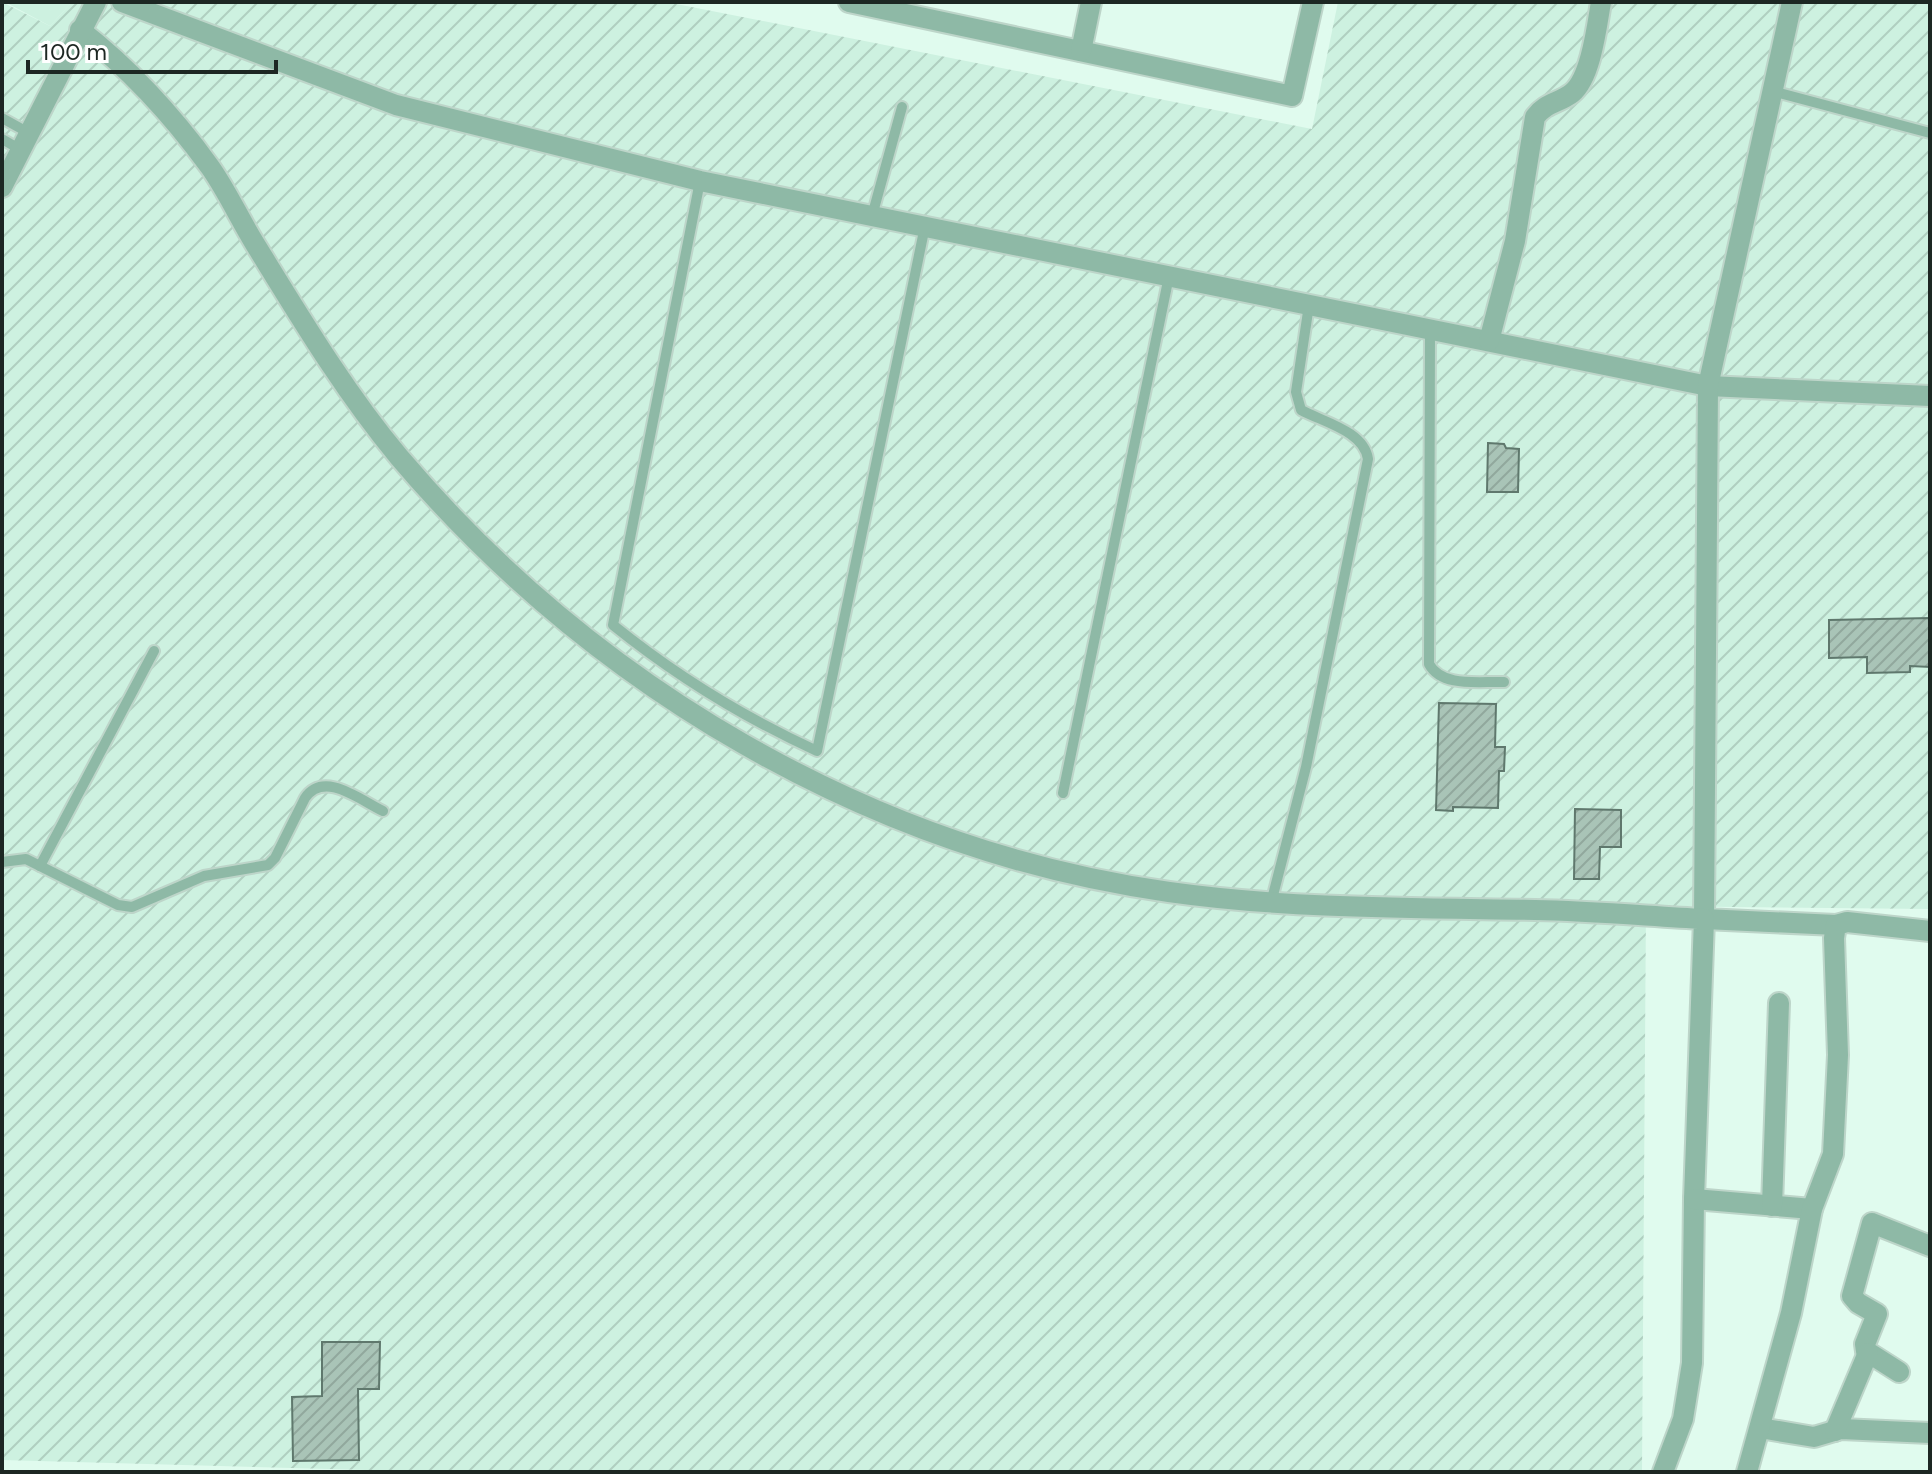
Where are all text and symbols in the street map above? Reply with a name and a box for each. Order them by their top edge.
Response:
scale bar [28,24,276,74]
text: 100 m [40,37,107,66]

